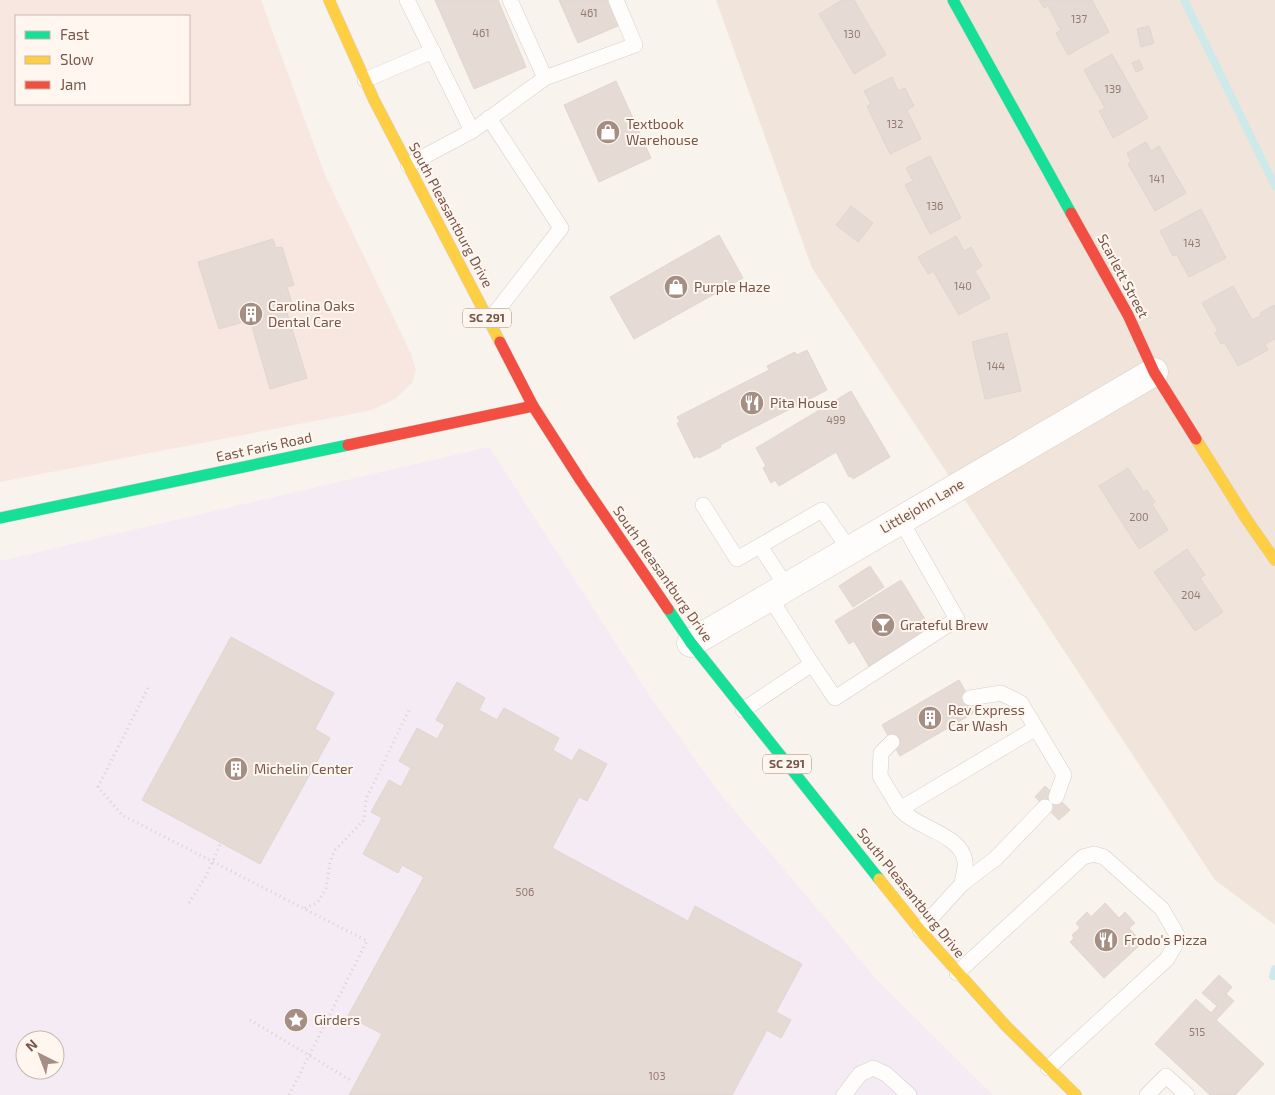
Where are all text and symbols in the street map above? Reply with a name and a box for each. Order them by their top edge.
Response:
house number: 461 [580,6,598,19]
house number: 137 [1071,12,1087,25]
legend [15,15,190,105]
text: Fast [60,25,90,43]
house number: 461 [472,26,490,39]
house number: 130 [843,27,861,40]
text: Slow [60,50,94,68]
text: Jam [60,75,86,93]
house number: 139 [1105,82,1121,95]
place label: Textbook Warehouse [626,115,698,148]
house number: 132 [887,117,903,130]
shop icon: Textbook Warehouse [595,119,621,145]
street label: South Pleasantburg Drive [406,139,497,290]
house number: 141 [1149,172,1165,185]
house number: 136 [927,199,943,212]
street label: Scarlett Street [1094,231,1153,321]
house number: 143 [1183,236,1201,249]
shop icon: Purple Haze [663,274,689,300]
place label: Purple Haze [694,278,770,295]
house number: 140 [954,279,972,292]
place label: Carolina Oaks Dental Care [268,297,355,330]
building icon: Carolina Oaks Dental Care [238,301,264,327]
road number: SC 291 [463,308,511,328]
house number: 144 [987,359,1005,372]
restaurant icon: Pita House [739,390,765,416]
place label: Pita House [770,394,838,411]
house number: 499 [826,413,846,426]
street label: East Faris Road [214,428,313,465]
street label: Littlejohn Lane [877,475,967,537]
street label: South Pleasantburg Drive [610,503,717,645]
house number: 200 [1129,510,1149,523]
house number: 204 [1181,588,1201,601]
bar icon: Grateful Brew [870,612,896,638]
place label: Grateful Brew [900,616,989,633]
place label: Rev Express Car Wash [948,701,1025,734]
building icon: Rev Express Car Wash [917,705,943,731]
road number: SC 291 [763,754,811,774]
building icon: Michelin Center [223,756,249,782]
place label: Michelin Center [254,760,354,777]
street label: South Pleasantburg Drive [854,824,969,961]
house number: 506 [516,885,534,898]
restaurant icon: Frodo's Pizza [1093,927,1119,953]
place label: Frodo's Pizza [1124,931,1207,948]
place icon: Girders [283,1007,309,1033]
place label: Girders [314,1011,360,1028]
house number: 515 [1189,1025,1205,1038]
north arrow [15,1030,65,1080]
text: N [22,1035,40,1055]
house number: 103 [648,1069,666,1082]

